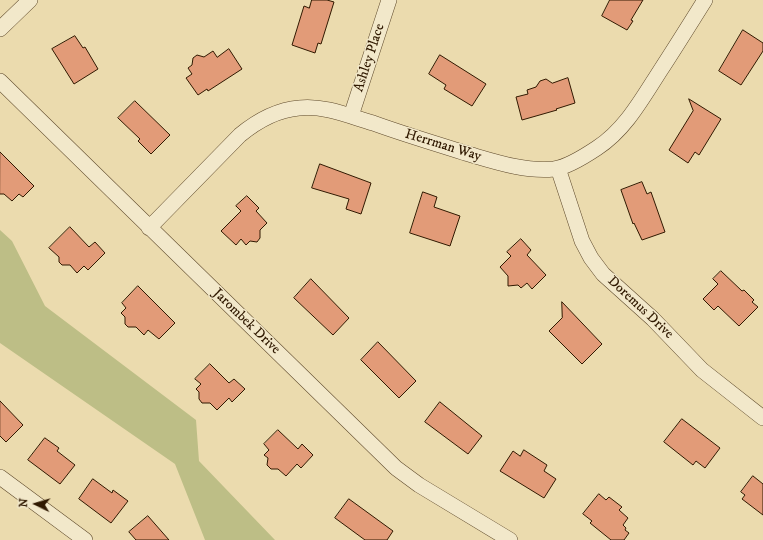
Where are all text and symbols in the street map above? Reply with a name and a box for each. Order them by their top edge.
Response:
street label: Ashley Place [351,22,389,94]
street label: Herrman Way [403,126,483,166]
street label: Doremus Drive [603,273,677,343]
street label: Jarombek Drive [209,286,283,358]
north arrow [16,484,56,524]
text: N [17,498,31,508]

